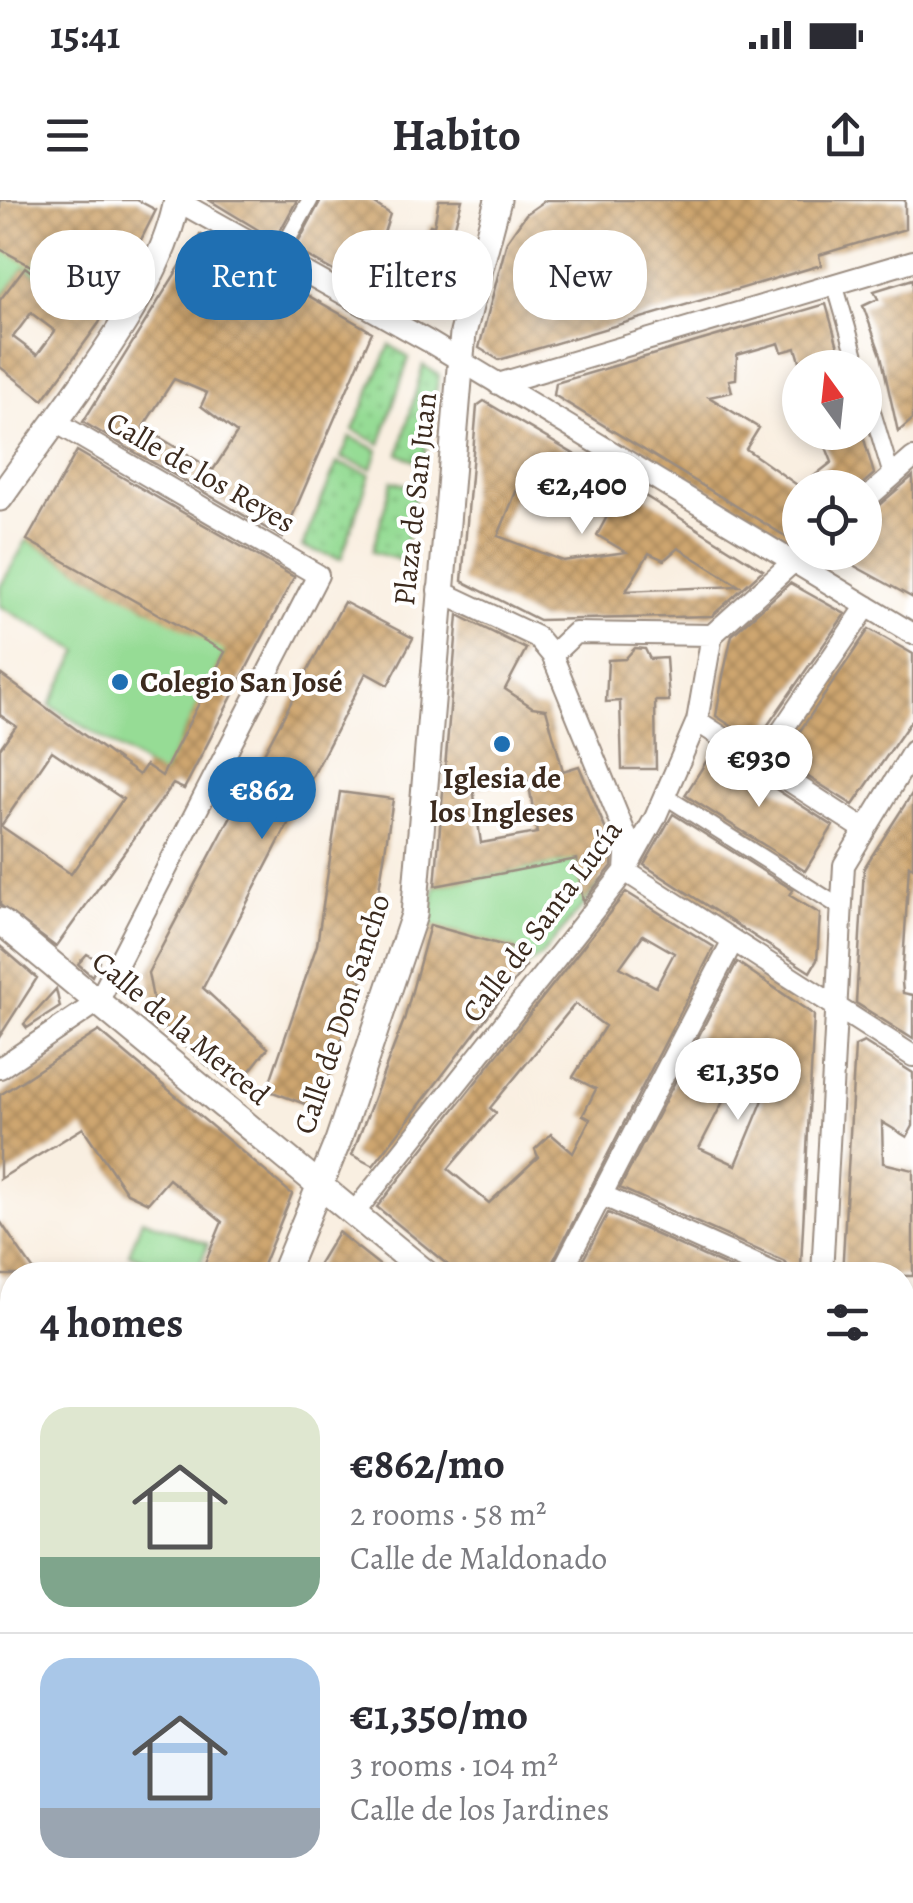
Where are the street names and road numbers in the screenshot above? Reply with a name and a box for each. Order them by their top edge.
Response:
street label: Plaza de San Juan [384,390,446,608]
street label: Calle de los Reyes [99,402,303,542]
street label: Calle de Santa Lucía [452,811,632,1031]
street label: Calle de Don Sancho [284,889,400,1139]
street label: Calle de la Merced [84,942,279,1115]

